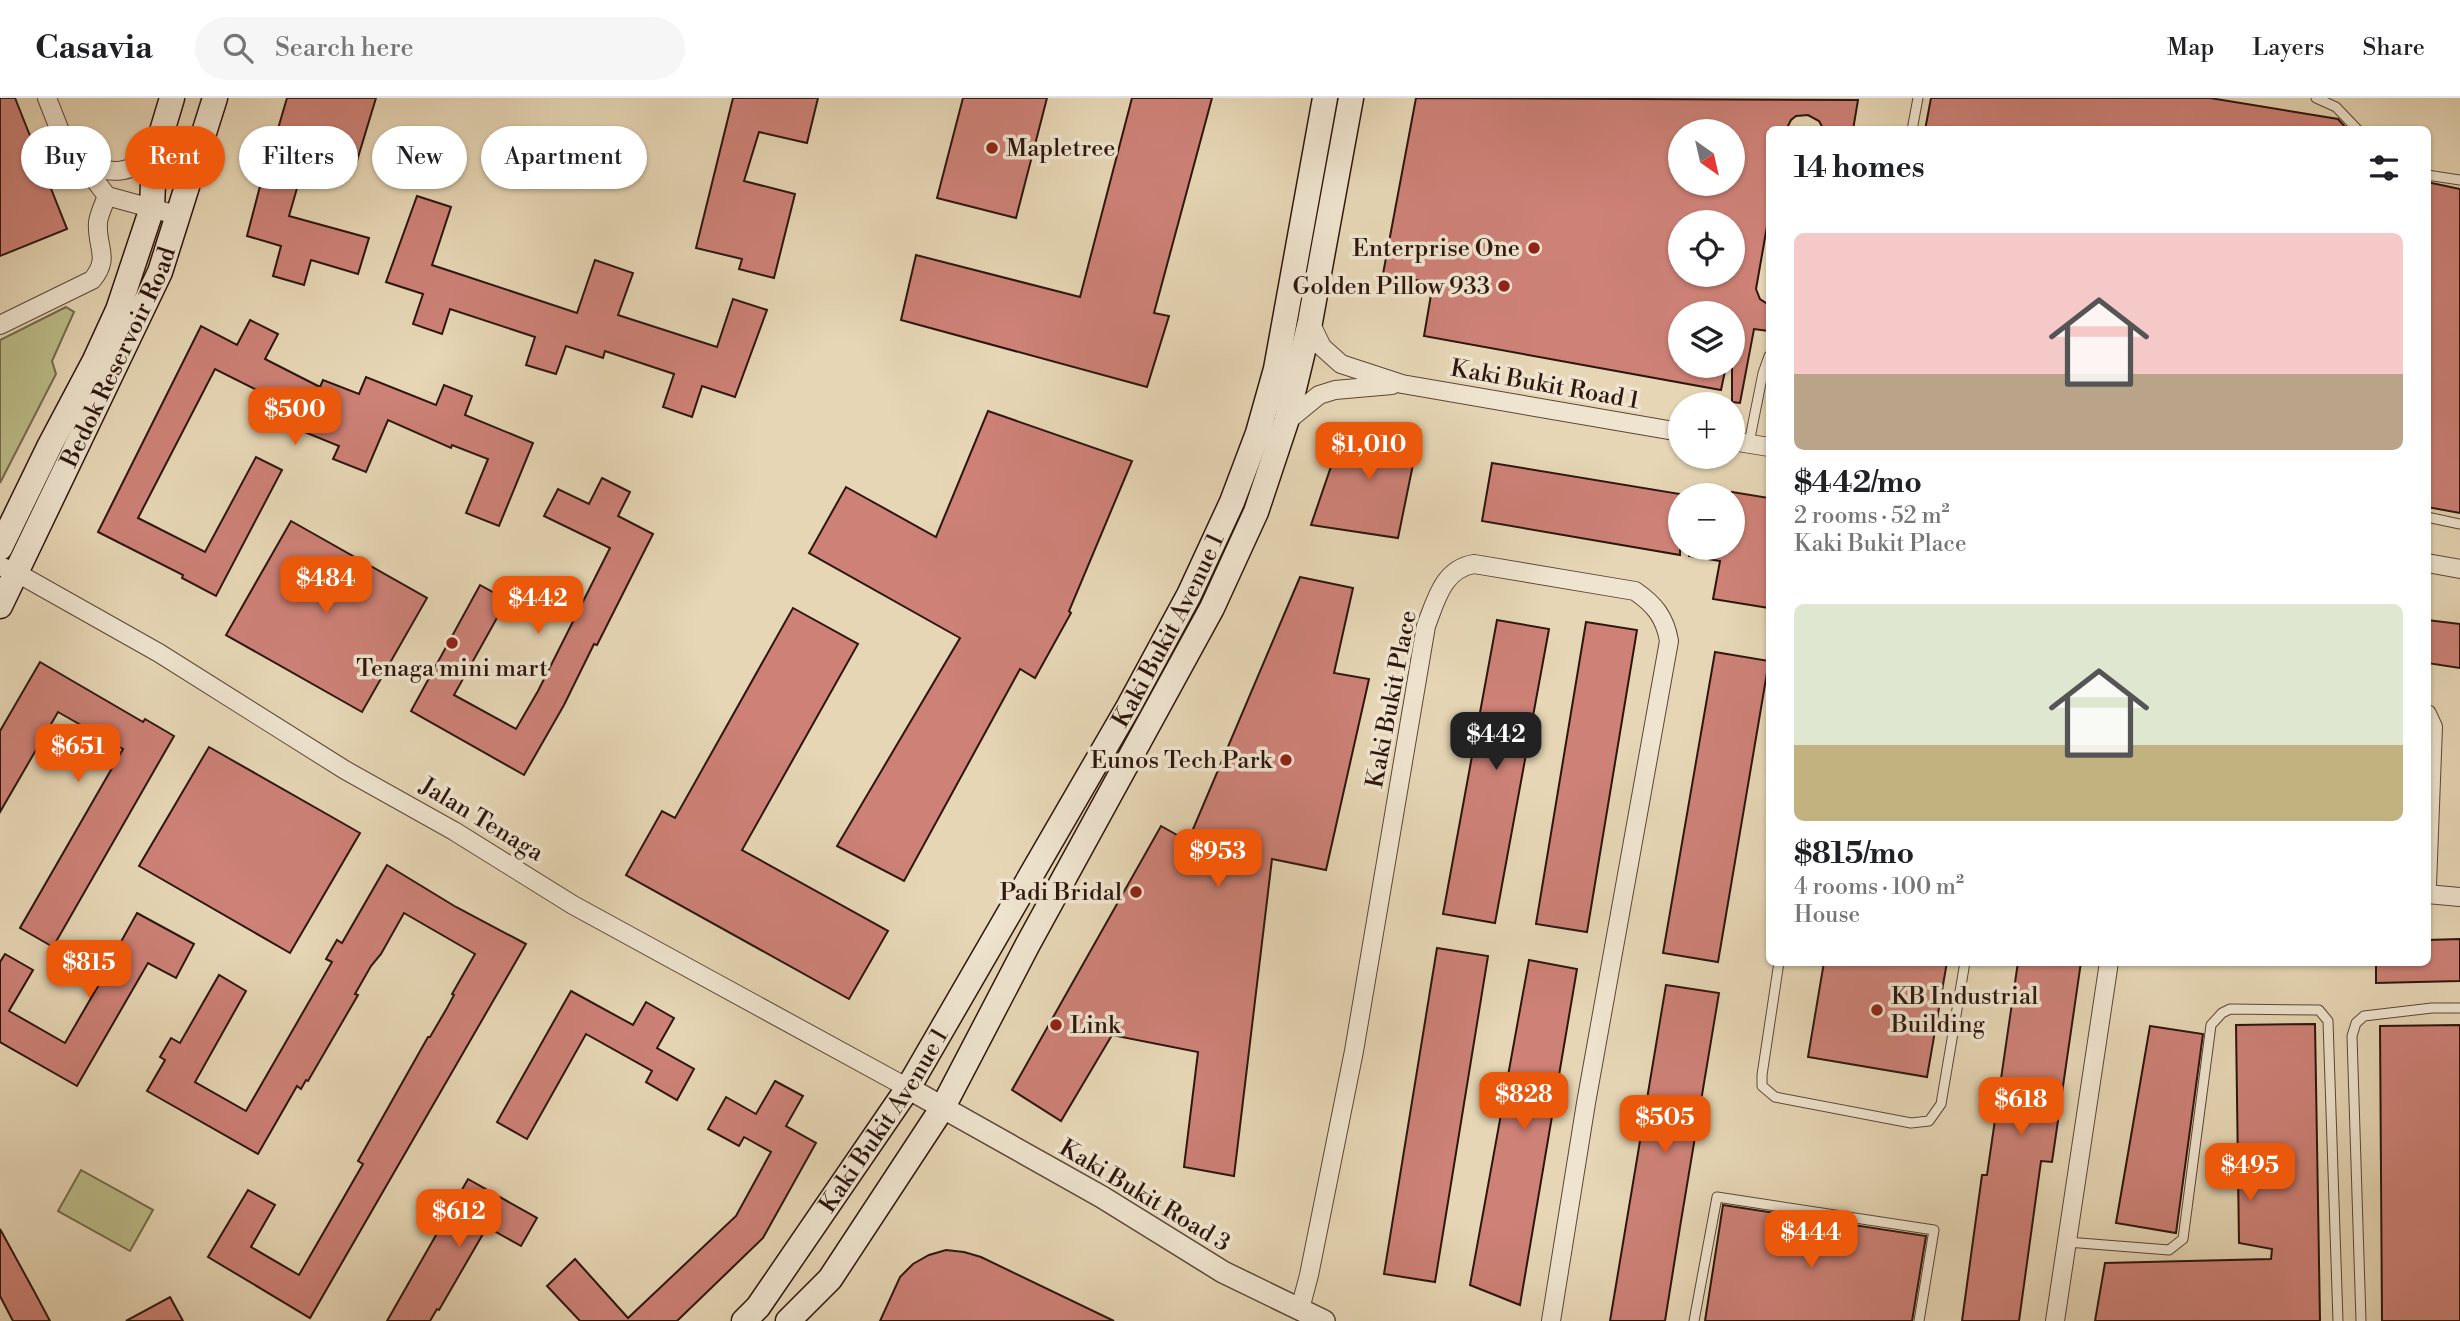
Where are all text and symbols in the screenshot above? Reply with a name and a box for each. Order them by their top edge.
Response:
search box [195,17,685,80]
text: Casavia [35,28,153,69]
icon: search [219,29,257,67]
text: Search here [275,32,414,64]
text: Map [2167,33,2214,63]
text: Layers [2252,33,2324,63]
text: Share [2362,33,2425,63]
north arrow [1668,119,1745,196]
map controls [1668,119,1745,560]
chip: Buy [21,126,111,189]
chip: Rent [125,126,225,189]
chip: Filters [239,126,358,189]
chip: New [372,126,467,189]
chip: Apartment [481,126,647,189]
place label: Mapletree [1006,134,1115,164]
marker: Mapletree [984,140,1000,156]
text: 14 homes [1794,149,1925,187]
icon: filters [2365,149,2403,187]
button: locate [1668,210,1745,287]
place label: Enterprise One [1352,234,1520,264]
marker: Enterprise One [1526,240,1542,256]
street label: Bedok Reservoir Road [54,243,183,473]
place label: Golden Pillow 933 [1293,272,1490,302]
marker: Golden Pillow 933 [1496,278,1512,294]
icon: home [2036,279,2162,405]
button: layers [1668,301,1745,378]
street label: Kaki Bukit Road 1 [1448,354,1642,416]
pin: $500 [254,388,336,447]
button: + [1668,392,1745,469]
text: $500 [264,396,326,424]
pin: $1,010 [1312,422,1426,482]
text: $1,010 [1331,431,1407,459]
text: $442/mo [1794,464,1922,502]
button: − [1668,483,1745,560]
text: 2 rooms · 52 m² [1794,502,1950,530]
street label: Kaki Bukit Avenue 1 [1106,528,1232,733]
text: Kaki Bukit Place [1794,530,1967,558]
pin: $484 [285,556,367,616]
text: $484 [296,565,356,593]
pin: $442 [497,576,579,636]
text: $442 [508,585,568,613]
street label: Kaki Bukit Place [1360,608,1424,790]
marker: Tenaga mini mart [444,635,460,651]
icon: home [2036,650,2162,776]
place label: Tenaga mini mart [356,654,548,684]
pin: $442 [1455,712,1537,772]
text: $442 [1466,721,1526,749]
pin: $651 [37,724,119,784]
text: $651 [51,733,105,761]
place label: Eunos Tech Park [1091,746,1273,776]
marker: Eunos Tech Park [1278,752,1294,768]
street label: Jalan Tenaga [413,771,549,869]
pin: $953 [1177,830,1259,889]
text: $815/mo [1794,835,1914,873]
text: $953 [1190,838,1246,866]
text: 4 rooms · 100 m² [1794,873,1964,901]
place label: Padi Bridal [1000,878,1122,908]
marker: Padi Bridal [1128,884,1144,900]
text: House [1794,901,1860,929]
pin: $815 [48,940,130,1000]
text: $815 [62,949,116,977]
place label: KB Industrial Building [1890,982,2038,1040]
marker: KB Industrial Building [1869,1002,1885,1018]
place label: Link [1070,1011,1122,1041]
marker: Link [1048,1017,1064,1033]
street label: Kaki Bukit Avenue 1 [813,1022,956,1219]
pin: $828 [1483,1072,1565,1132]
pin: $618 [1980,1077,2062,1137]
text: $828 [1495,1081,1553,1109]
text: $618 [1995,1086,2047,1114]
pin: $505 [1624,1096,1706,1155]
text: $505 [1636,1104,1694,1132]
street label: Kaki Bukit Road 3 [1054,1133,1235,1259]
pin: $495 [2209,1144,2291,1203]
text: $495 [2221,1152,2279,1180]
pin: $612 [418,1190,500,1249]
text: $612 [432,1198,486,1226]
pin: $444 [1770,1210,1852,1270]
text: $444 [1781,1219,1841,1247]

